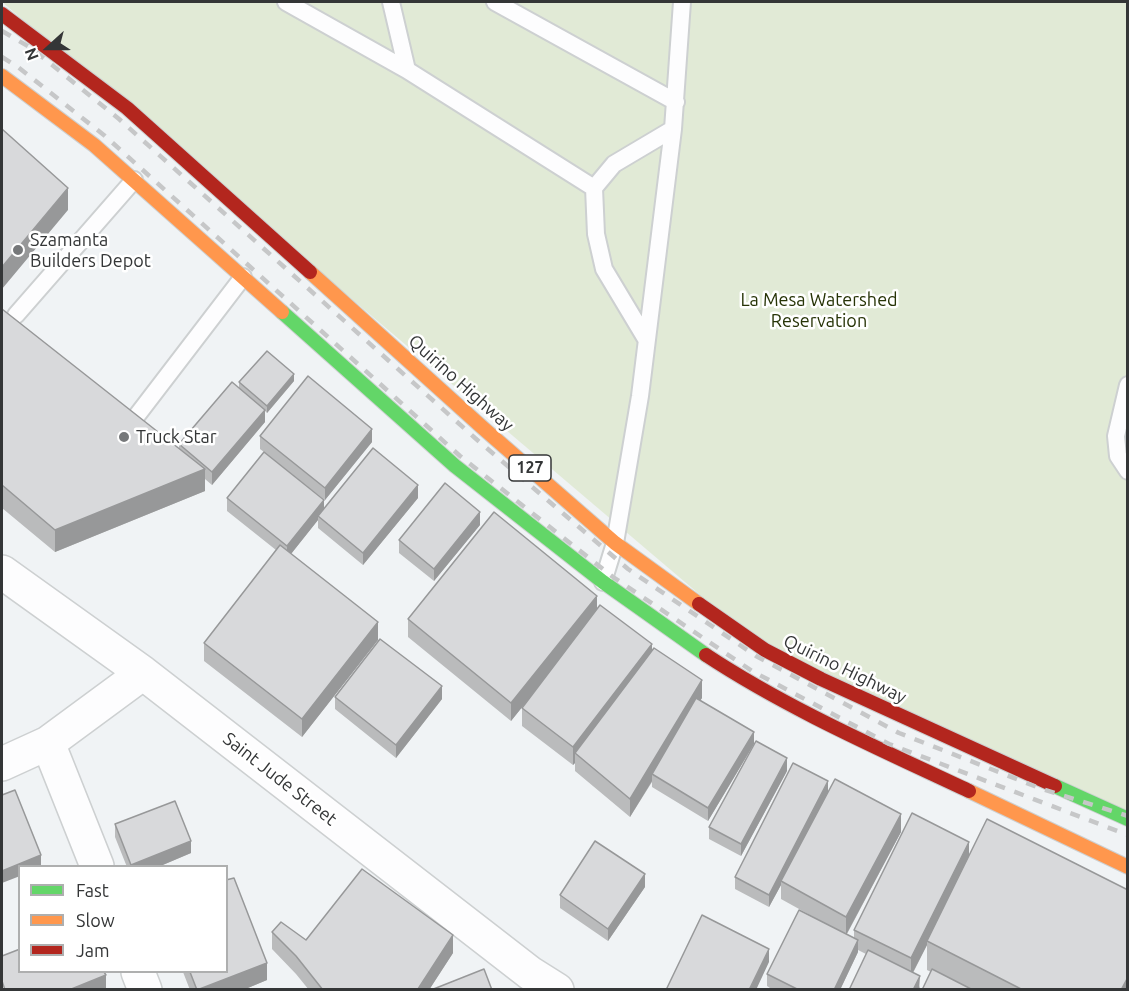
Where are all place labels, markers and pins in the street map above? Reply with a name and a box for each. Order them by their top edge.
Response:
place label: Szamanta Builders Depot [30,229,151,272]
marker: Szamanta Builders Depot [11,243,25,257]
place label: Truck Star [136,426,217,448]
marker: Truck Star [117,430,131,444]

